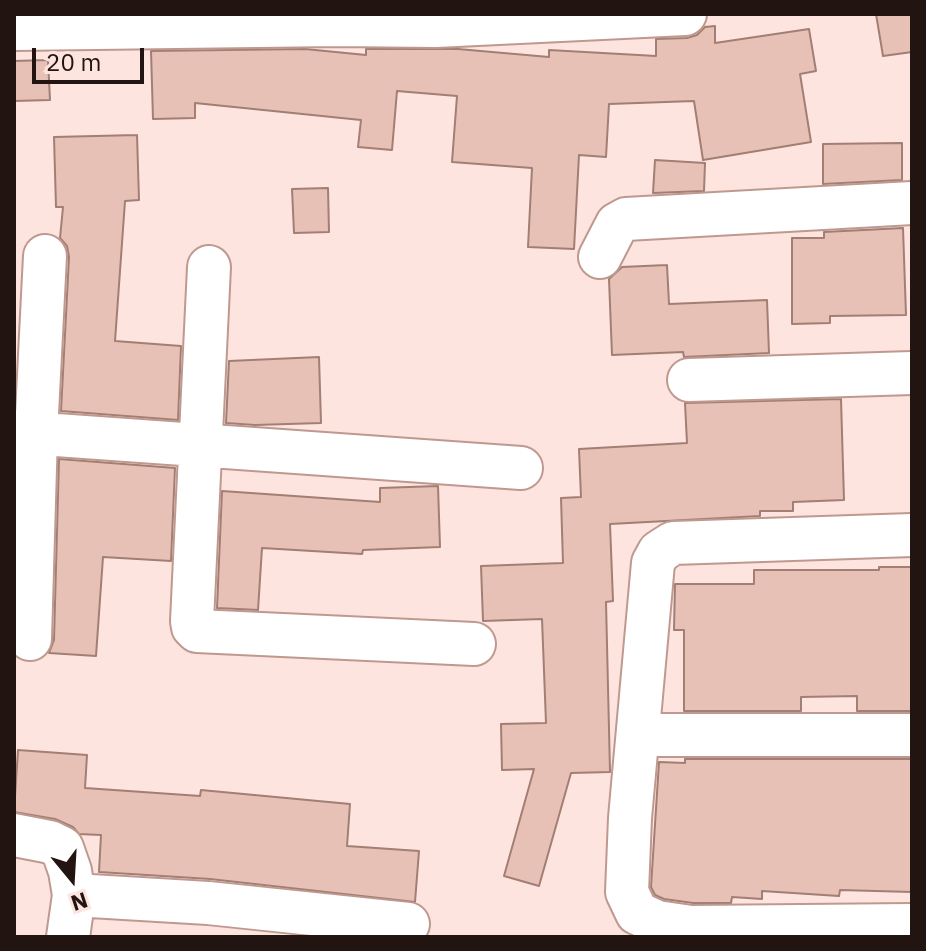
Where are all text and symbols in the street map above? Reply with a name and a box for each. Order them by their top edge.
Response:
scale bar [36,32,148,82]
text: 20 m [46,46,101,78]
north arrow [32,839,112,919]
text: N [68,886,92,919]

